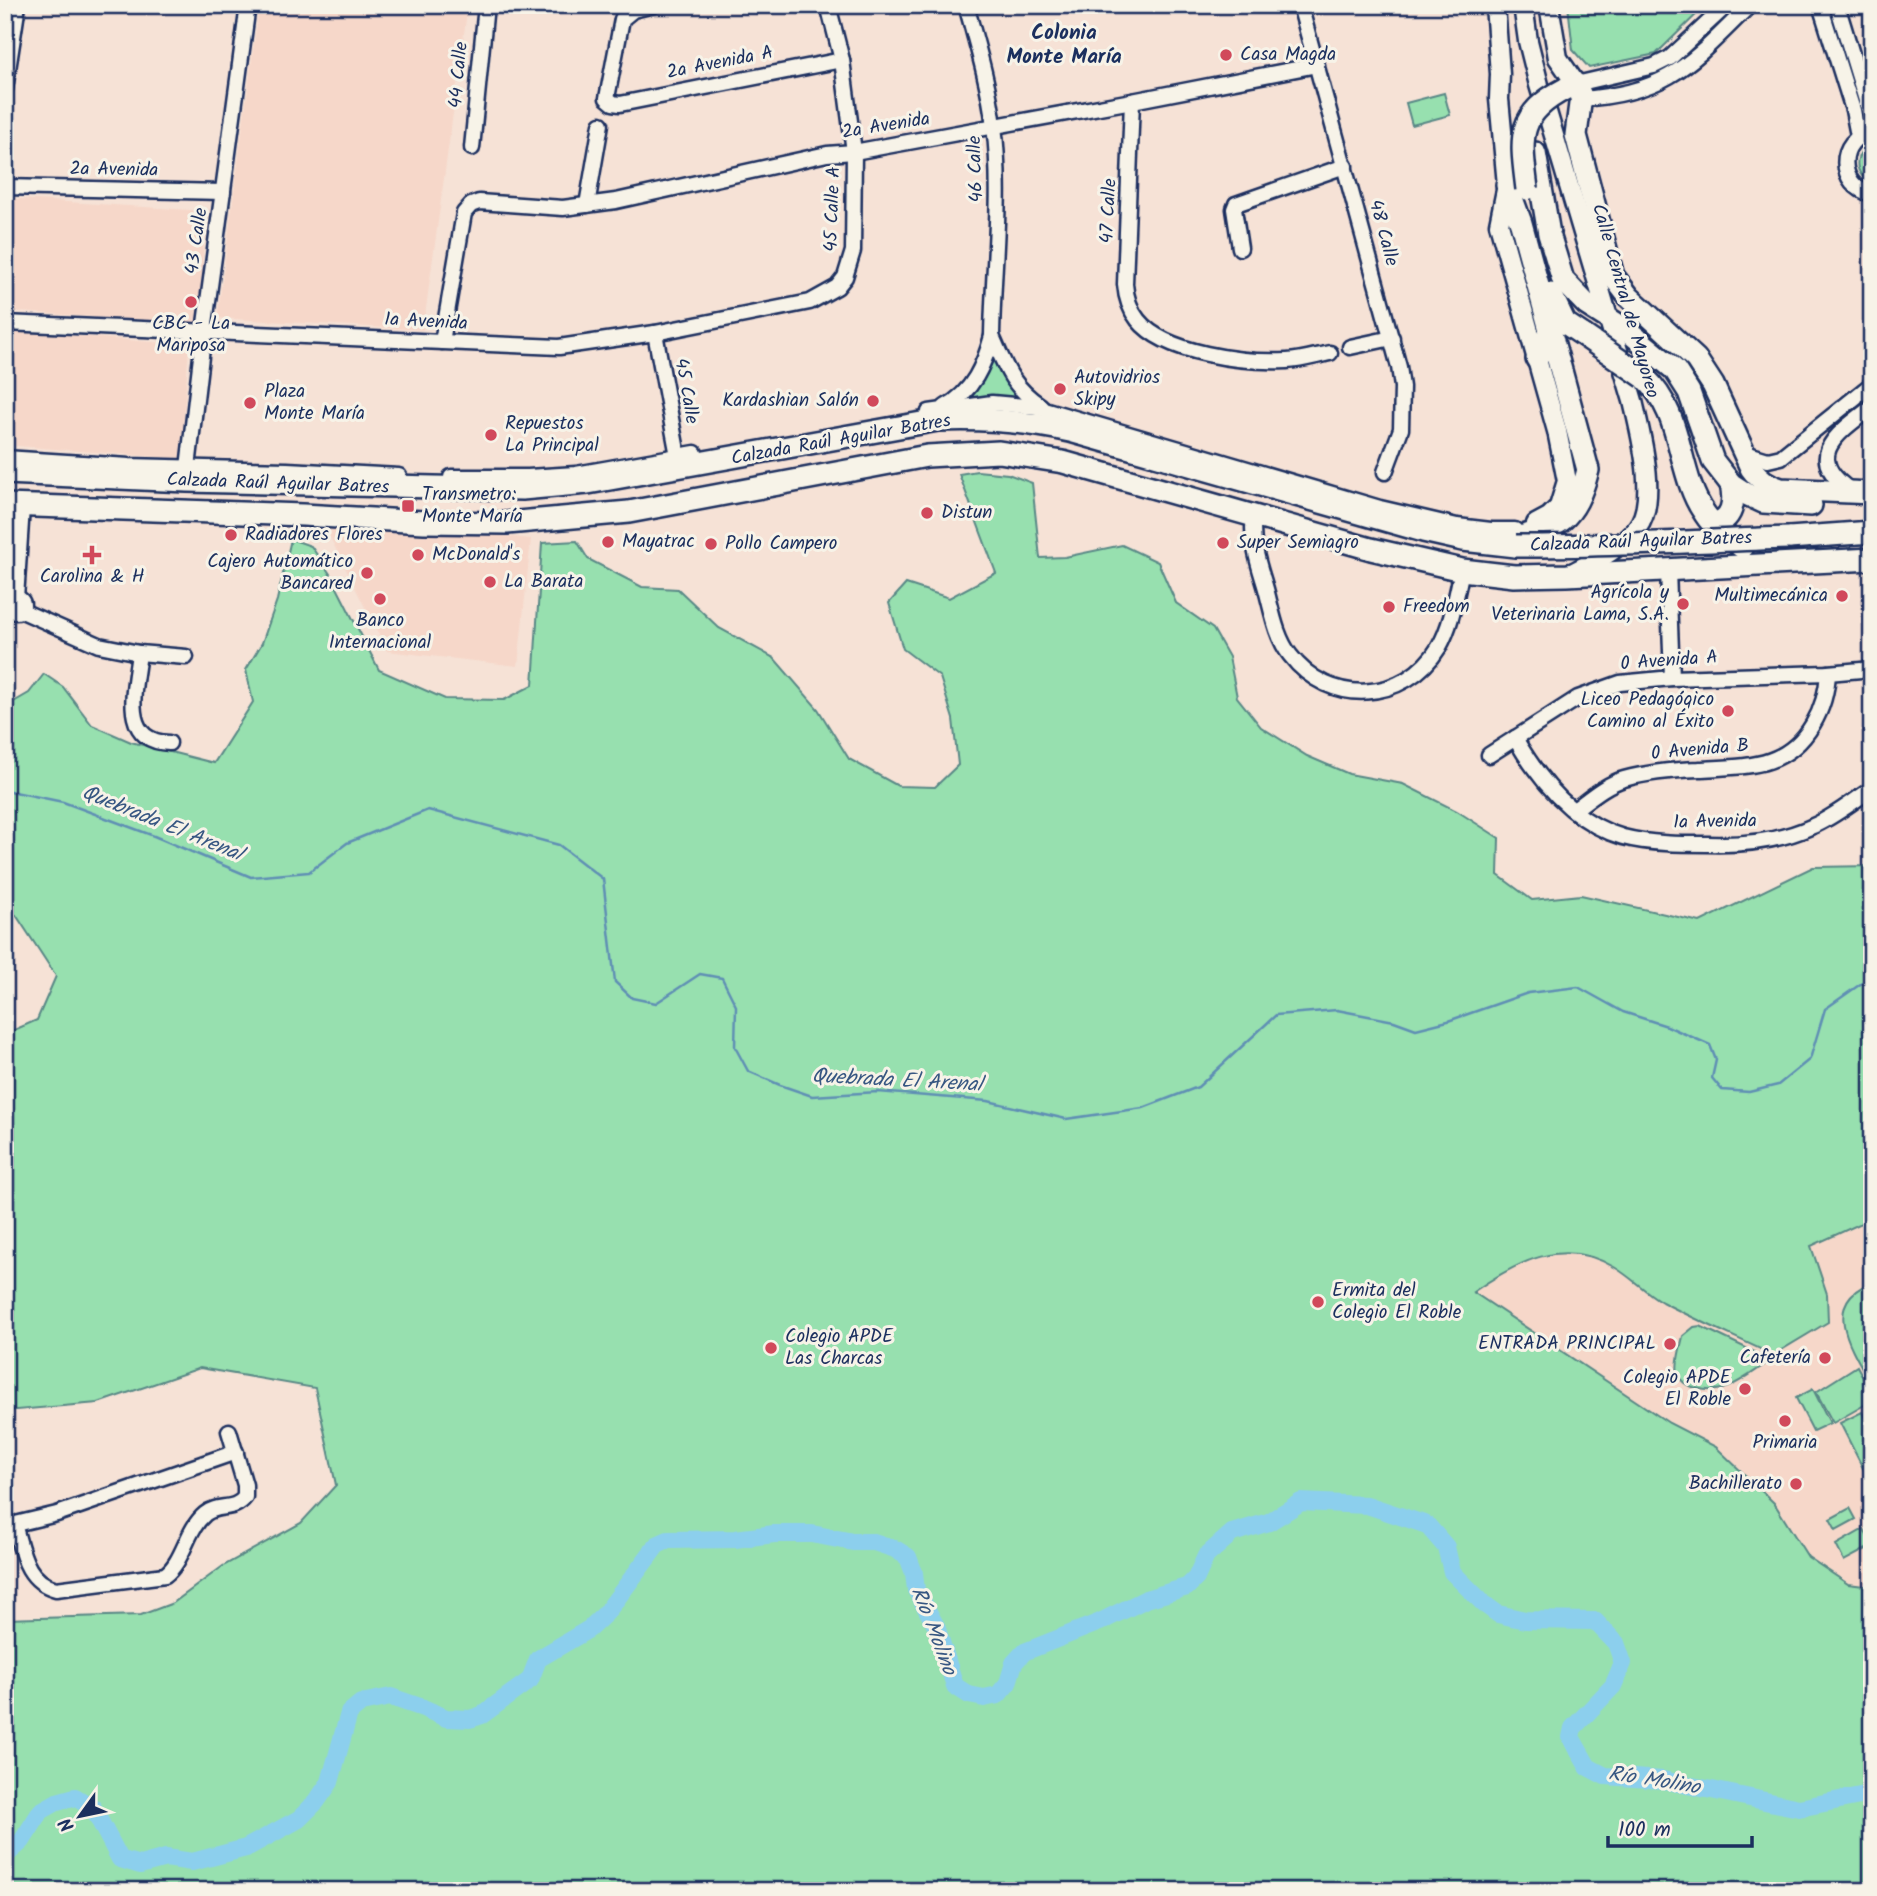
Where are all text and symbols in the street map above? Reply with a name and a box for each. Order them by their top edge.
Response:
district label: Colonia Monte María [1006,17,1122,74]
street label: 2a Avenida A [664,38,776,88]
street label: 44 Calle [441,40,477,110]
place label: Casa Magda [1240,40,1336,70]
marker: Casa Magda [1218,47,1234,63]
street label: 2a Avenida [840,104,932,148]
street label: 46 Calle [960,135,992,203]
street label: 2a Avenida [69,154,159,186]
street label: 45 Calle A [817,166,849,252]
street label: 47 Calle [1092,177,1126,244]
street label: 48 Calle [1360,196,1406,270]
street label: Calle Central de Mayoreo [1583,200,1667,402]
street label: 43 Calle [177,205,217,276]
marker: CBC - La Mariposa [183,294,199,310]
street label: 1a Avenida [383,305,469,339]
place label: CBC - La Mariposa [152,309,230,361]
street label: 45 Calle [665,356,707,427]
place label: Autovidrios Skipy [1074,363,1160,415]
place label: Plaza Monte María [264,377,365,429]
marker: Autovidrios Skipy [1052,381,1068,397]
place label: Kardashian Salón [722,386,859,416]
marker: Kardashian Salón [865,393,881,409]
marker: Plaza Monte María [242,395,258,411]
street label: Calzada Raúl Aguilar Batres [729,406,953,474]
place label: Repuestos La Principal [505,409,599,461]
marker: Repuestos La Principal [483,427,499,443]
street label: Calzada Raúl Aguilar Batres [166,465,390,503]
place label: Transmetro: Monte María [422,480,523,532]
marker: Transmetro: Monte María [400,498,416,514]
place label: Distun [941,498,993,528]
marker: Distun [919,505,935,521]
place label: Radiadores Flores [245,520,383,550]
street label: Calzada Raúl Aguilar Batres [1529,523,1753,561]
marker: Radiadores Flores [223,527,239,543]
place label: Mayatrac [622,527,695,557]
place label: Super Semiagro [1237,528,1359,558]
place label: Pollo Campero [725,529,837,559]
marker: Mayatrac [600,534,616,550]
marker: Super Semiagro [1215,535,1231,551]
marker: Pollo Campero [703,536,719,552]
place label: McDonald's [432,540,520,570]
marker: Carolina & H [84,547,100,563]
place label: Cajero Automático Bancared [207,547,354,599]
marker: McDonald's [410,547,426,563]
place label: Carolina & H [40,562,144,592]
marker: Cajero Automático Bancared [359,565,375,581]
place label: La Barata [504,567,583,597]
marker: La Barata [482,574,498,590]
place label: Agrícola y Veterinaria Lama, S.A. [1491,578,1670,630]
place label: Multimecánica [1714,581,1828,611]
marker: Multimecánica [1834,588,1850,604]
marker: Banco Internacional [372,591,388,607]
place label: Freedom [1403,592,1470,622]
marker: Agrícola y Veterinaria Lama, S.A. [1675,596,1691,612]
marker: Freedom [1381,599,1397,615]
place label: Banco Internacional [329,606,432,658]
street label: 0 Avenida A [1619,643,1719,679]
place label: Liceo Pedagógico Camino al Éxito [1580,685,1714,737]
marker: Liceo Pedagógico Camino al Éxito [1720,703,1736,719]
street label: 0 Avenida B [1650,731,1750,769]
water label: Quebrada El Arenal [77,777,251,873]
street label: 1a Avenida [1673,806,1757,838]
water label: Quebrada El Arenal [811,1060,987,1102]
place label: Ermita del Colegio El Roble [1332,1276,1462,1328]
marker: Ermita del Colegio El Roble [1310,1294,1326,1310]
place label: Colegio APDE Las Charcas [785,1322,894,1374]
place label: ENTRADA PRINCIPAL [1478,1329,1656,1359]
marker: ENTRADA PRINCIPAL [1662,1336,1678,1352]
marker: Colegio APDE Las Charcas [763,1340,779,1356]
place label: Cafetería [1739,1343,1811,1373]
marker: Cafetería [1817,1350,1833,1366]
place label: Colegio APDE El Roble [1623,1363,1732,1415]
marker: Colegio APDE El Roble [1737,1381,1753,1397]
marker: Primaria [1777,1413,1793,1429]
place label: Primaria [1753,1428,1817,1458]
place label: Bachillerato [1689,1469,1782,1499]
marker: Bachillerato [1788,1476,1804,1492]
water label: Río Molino [901,1582,965,1681]
water label: Río Molino [1606,1757,1704,1805]
north arrow [46,1780,116,1850]
scale bar [1608,1805,1751,1849]
text: N [52,1811,83,1837]
text: 100 m [1618,1814,1671,1847]

